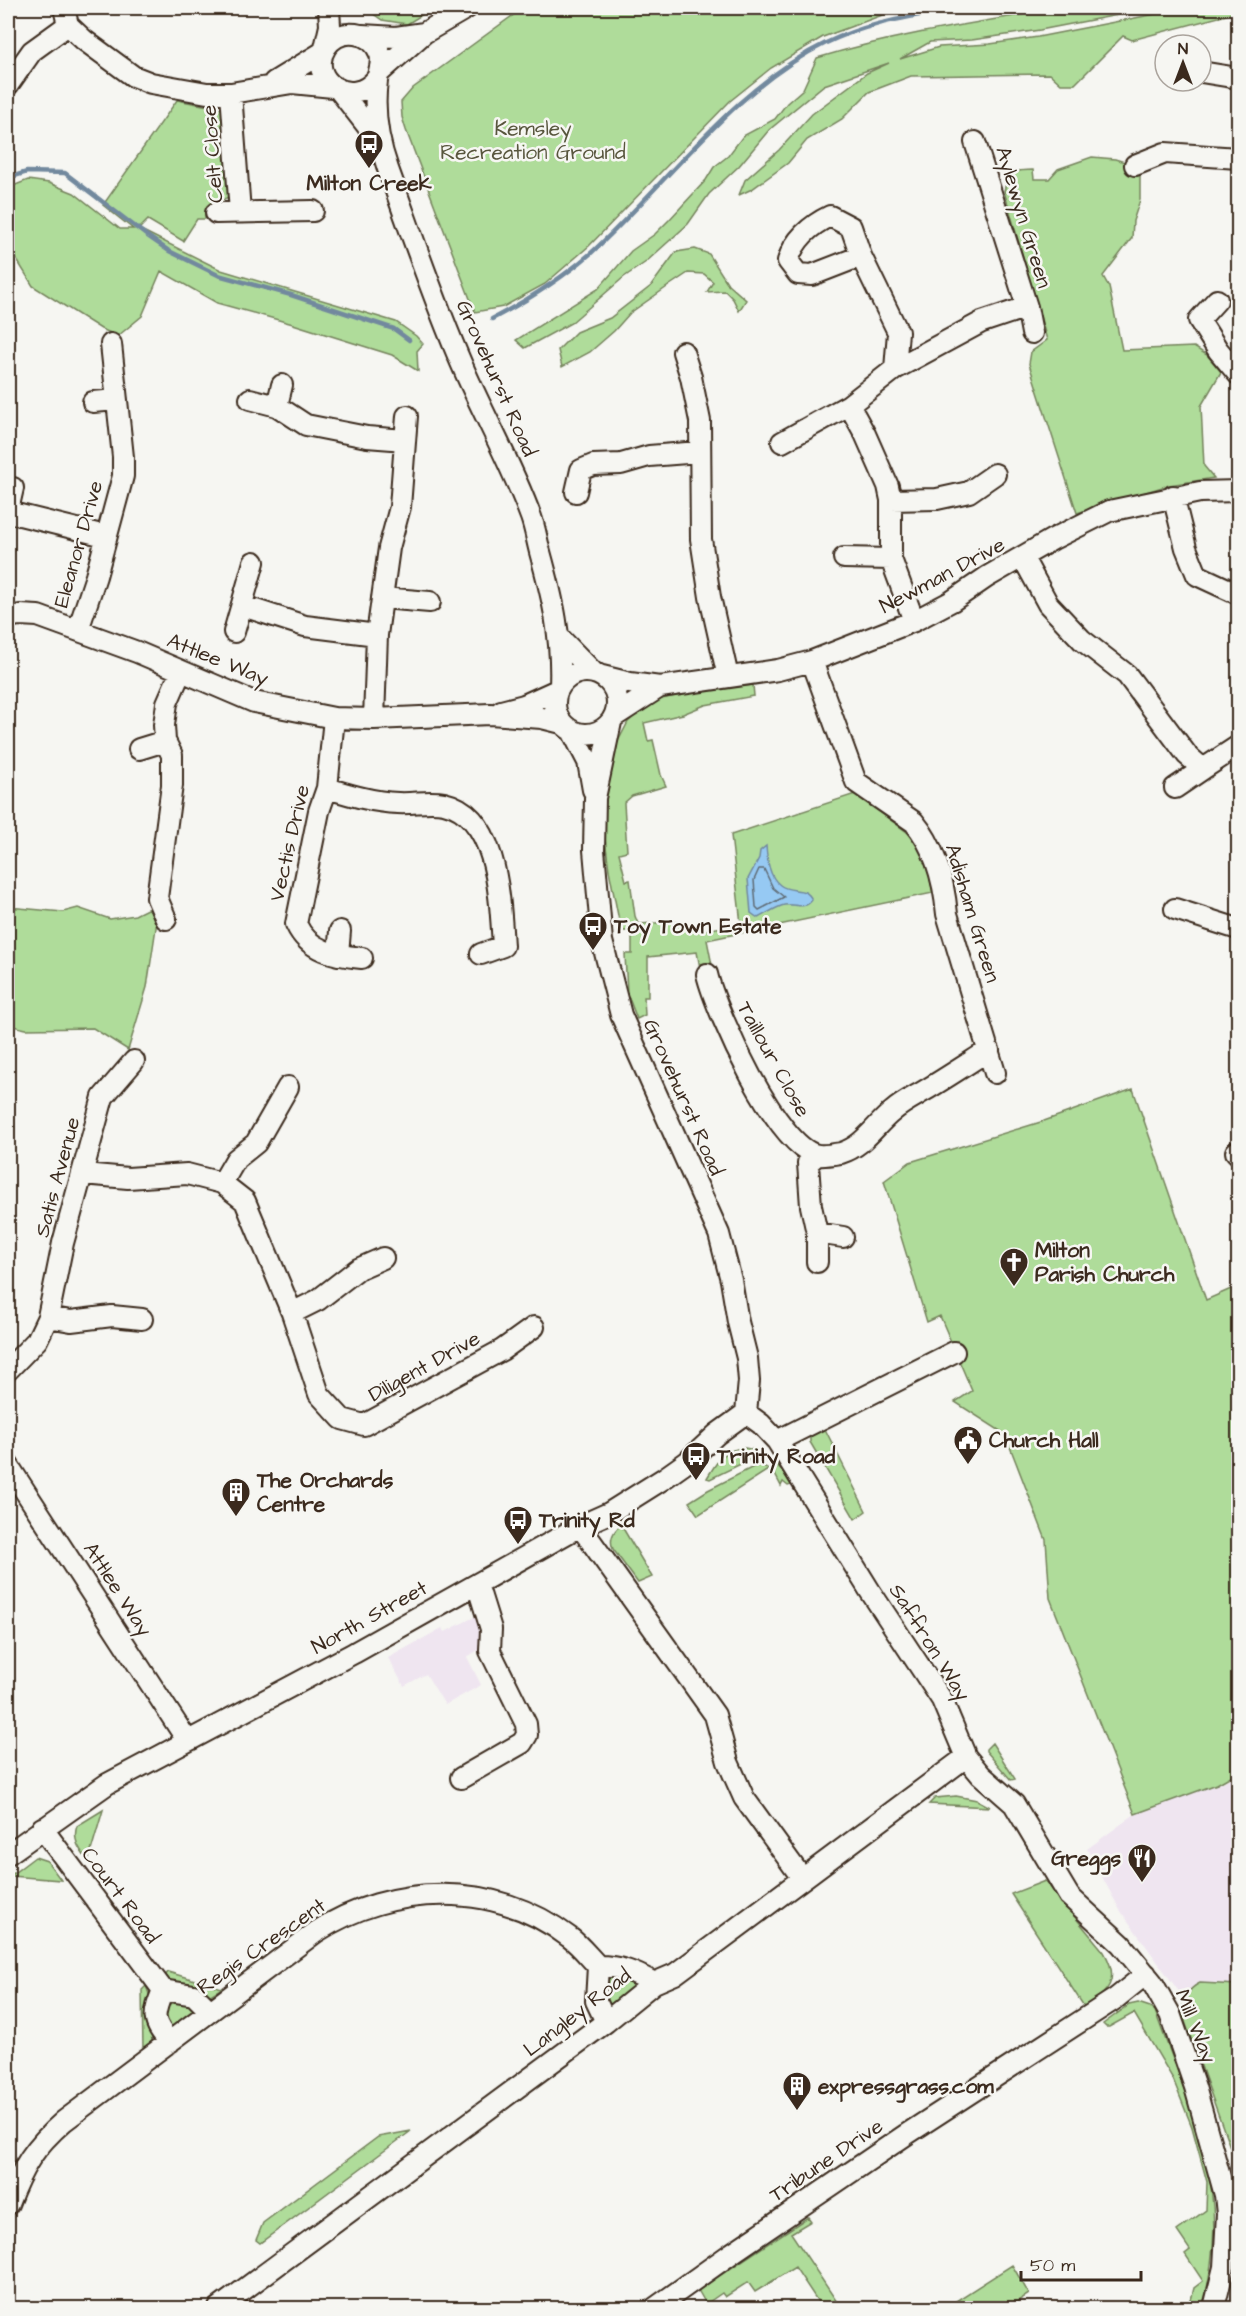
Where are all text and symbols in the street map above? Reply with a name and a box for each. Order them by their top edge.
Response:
north arrow [1153,33,1213,93]
text: N [1178,38,1188,60]
street label: Celt Close [195,104,230,204]
park label: Kemsley Recreation Ground [440,114,626,167]
bus stop icon: Milton Creek [353,128,385,170]
street label: Aylewyn Green [986,143,1059,292]
place label: Milton Creek [306,169,432,198]
street label: Grovehurst Road [449,295,544,461]
street label: Eleanor Drive [47,477,110,611]
street label: Newman Drive [874,530,1010,621]
street label: Attlee Way [162,626,273,695]
street label: Vectis Drive [262,782,317,904]
street label: Adisham Green [938,840,1007,986]
bus stop icon: Toy Town Estate [577,910,609,952]
place label: Toy Town Estate [613,912,782,944]
street label: Taillour Close [730,996,817,1122]
street label: Grovehurst Road [636,1014,731,1180]
street label: Satis Avenue [28,1114,87,1240]
place label: Milton Parish Church [1035,1236,1175,1289]
church icon: Milton Parish Church [998,1246,1030,1288]
street label: Diligent Drive [363,1324,486,1411]
public building icon: Church Hall [952,1424,984,1466]
place label: Church Hall [989,1426,1099,1455]
bus stop icon: Trinity Road [680,1440,712,1482]
place label: Trinity Road [716,1442,835,1474]
place label: The Orchards Centre [256,1466,394,1519]
building icon: The Orchards Centre [220,1476,252,1518]
bus stop icon: Trinity Rd [502,1504,534,1546]
place label: Trinity Rd [538,1506,635,1538]
street label: Attlee Way [75,1537,159,1643]
street label: North Street [306,1573,433,1661]
street label: Saffron Way [880,1578,977,1708]
street label: Court Road [75,1841,167,1950]
restaurant icon: Greggs [1126,1842,1158,1884]
place label: Greggs [1051,1844,1121,1875]
street label: Regis Crescent [191,1891,333,2003]
street label: Langley Road [517,1961,639,2065]
street label: Mill Way [1166,1985,1224,2069]
building icon: expressgrass.com [781,2070,813,2112]
place label: expressgrass.com [818,2072,994,2103]
street label: Tribune Drive [764,2112,889,2209]
scale bar [1021,2244,1141,2282]
text: 50 m [1030,2253,1075,2278]

